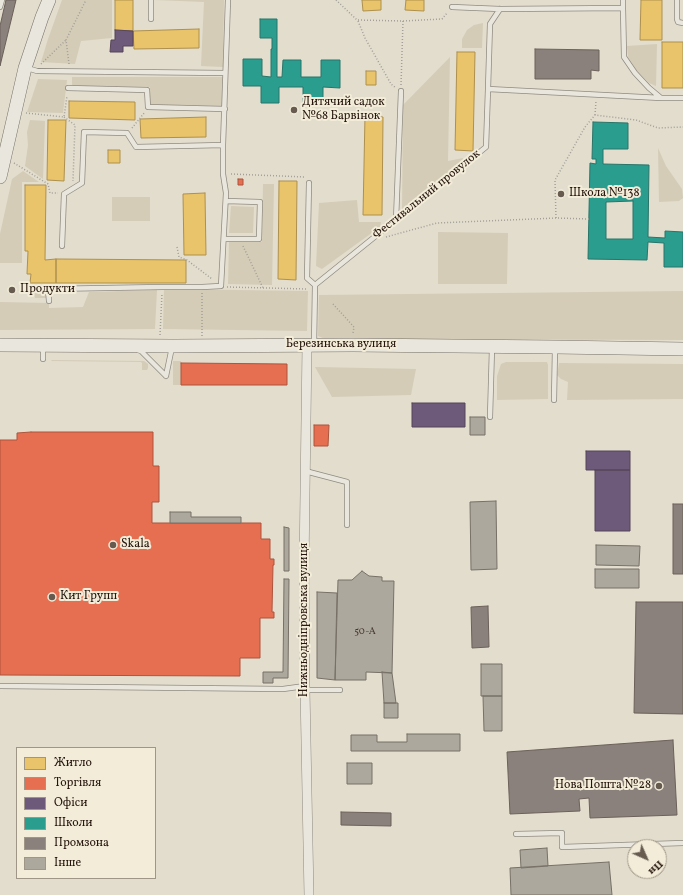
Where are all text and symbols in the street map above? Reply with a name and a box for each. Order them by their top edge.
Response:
place label: Дитячий садок №68 Барвінок [302,96,385,124]
marker: Дитячий садок №68 Барвінок [289,105,299,115]
street label: Фестивальний провулок [370,147,484,243]
place label: Школа №138 [569,187,640,201]
marker: Школа №138 [556,189,566,199]
place label: Продукти [20,283,75,297]
marker: Продукти [7,285,17,295]
street label: Березинська вулиця [286,338,396,352]
place label: Skala [121,538,150,552]
marker: Skala [108,540,118,550]
street label: Нижньодніпровська вулиця [298,543,312,697]
place label: Кит Групп [60,590,117,604]
marker: Кит Групп [47,592,57,602]
house number: 50-А [354,626,376,638]
legend [16,747,156,879]
text: Житло [54,755,92,771]
text: Торгівля [54,775,101,791]
place label: Нова Пошта №28 [555,779,651,793]
marker: Нова Пошта №28 [654,781,664,791]
text: Офіси [54,795,87,811]
text: Школи [54,815,93,831]
text: Промзона [54,835,109,851]
north arrow [627,839,667,879]
text: Інше [54,855,81,871]
text: Пн [644,856,666,878]

